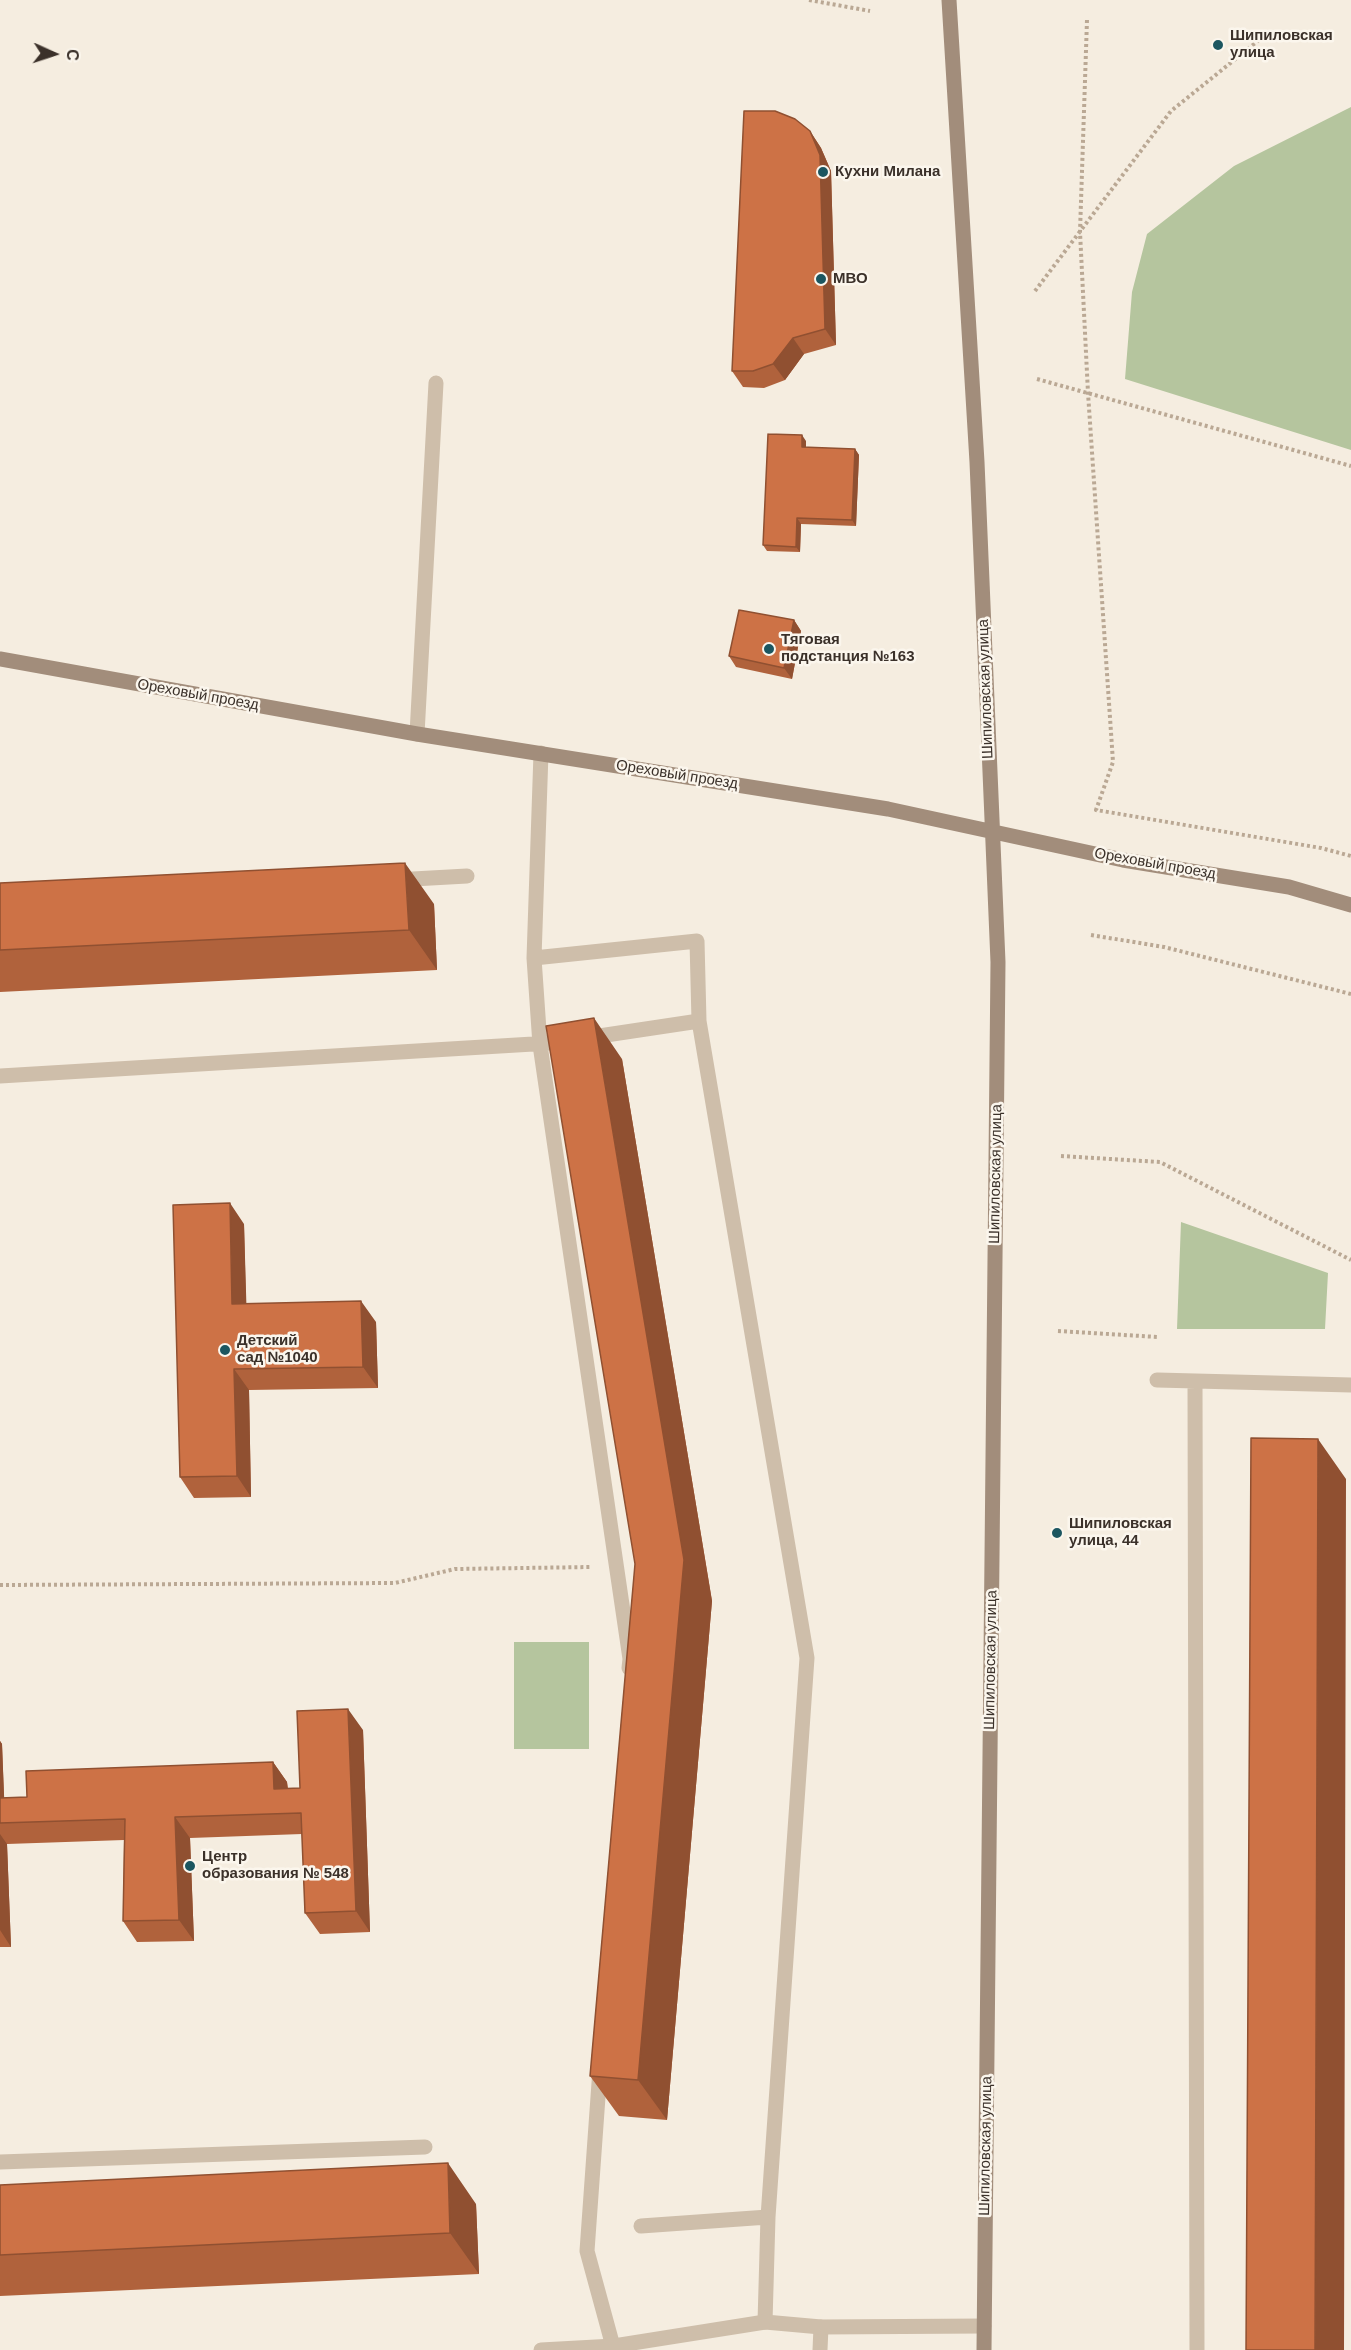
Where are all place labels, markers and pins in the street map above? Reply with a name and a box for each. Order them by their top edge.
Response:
place label: Шипиловская улица [1230,27,1333,62]
marker: Шипиловская улица [1211,38,1225,52]
place label: Кухни Милана [835,163,940,181]
marker: Кухни Милана [816,165,830,179]
place label: МВО [833,270,868,288]
marker: МВО [814,272,828,286]
place label: Тяговая подстанция №163 [781,631,915,666]
marker: Тяговая подстанция №163 [762,642,776,656]
place label: Детский сад №1040 [237,1332,318,1367]
marker: Детский сад №1040 [218,1343,232,1357]
place label: Шипиловская улица, 44 [1069,1515,1172,1550]
marker: Шипиловская улица, 44 [1050,1526,1064,1540]
place label: Центр образования № 548 [202,1848,349,1883]
marker: Центр образования № 548 [183,1859,197,1873]

